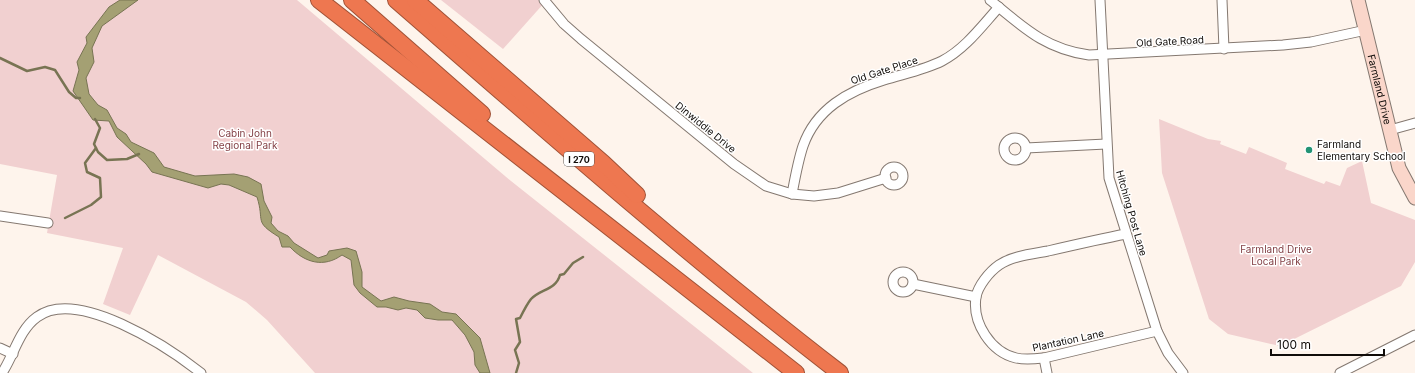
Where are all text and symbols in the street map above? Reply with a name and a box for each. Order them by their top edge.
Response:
street label: Old Gate Road [1136,33,1204,49]
street label: Old Gate Place [849,53,919,87]
street label: Farmland Drive [1365,53,1394,126]
street label: Dinwiddie Drive [673,99,739,155]
park label: Cabin John Regional Park [213,127,278,151]
place label: Farmland Elementary School [1317,138,1406,162]
marker: Farmland Elementary School [1304,145,1314,155]
road number: I 270 [564,152,594,166]
street label: Hitching Post Lane [1114,169,1150,257]
park label: Farmland Drive Local Park [1240,243,1312,267]
street label: Plantation Lane [1031,327,1105,353]
scale bar [1271,331,1384,357]
text: 100 m [1277,337,1311,352]

